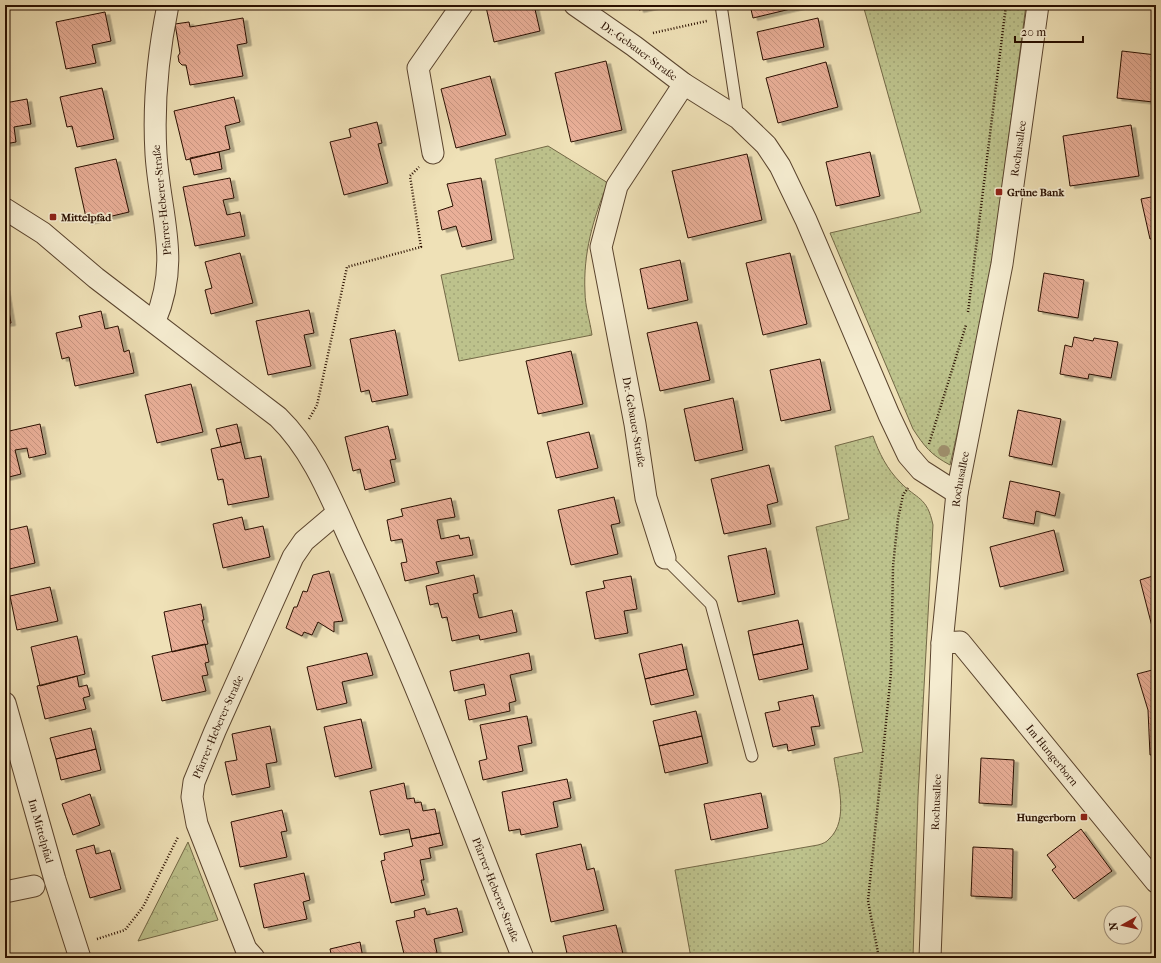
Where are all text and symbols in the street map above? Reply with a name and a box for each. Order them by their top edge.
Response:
scale bar [1015,18,1083,44]
street label: Dr.-Gebauer-Straße [598,19,681,84]
text: 20 m [1021,25,1046,39]
street label: Rochusallee [1008,119,1028,177]
street label: Pfarrer-Heberer-Straße [150,143,174,256]
place label: Grüne Bank [1007,186,1064,199]
marker: Grüne Bank [994,187,1004,197]
place label: Mittelpfad [60,211,112,224]
marker: Mittelpfad [48,212,58,222]
street label: Dr.-Gebauer-Straße [620,376,648,469]
street label: Rochusallee [949,450,972,508]
street label: Pfarrer-Heberer-Straße [190,672,246,780]
street label: Im Hungerborn [1023,722,1082,789]
street label: Rochusallee [928,773,944,831]
street label: Im Mittelpfad [26,797,57,866]
place label: Hungerborn [1016,811,1077,824]
marker: Hungerborn [1079,812,1089,822]
street label: Pfarrer-Heberer-Straße [470,835,523,945]
north arrow [1103,905,1143,945]
text: N [1106,921,1121,931]

